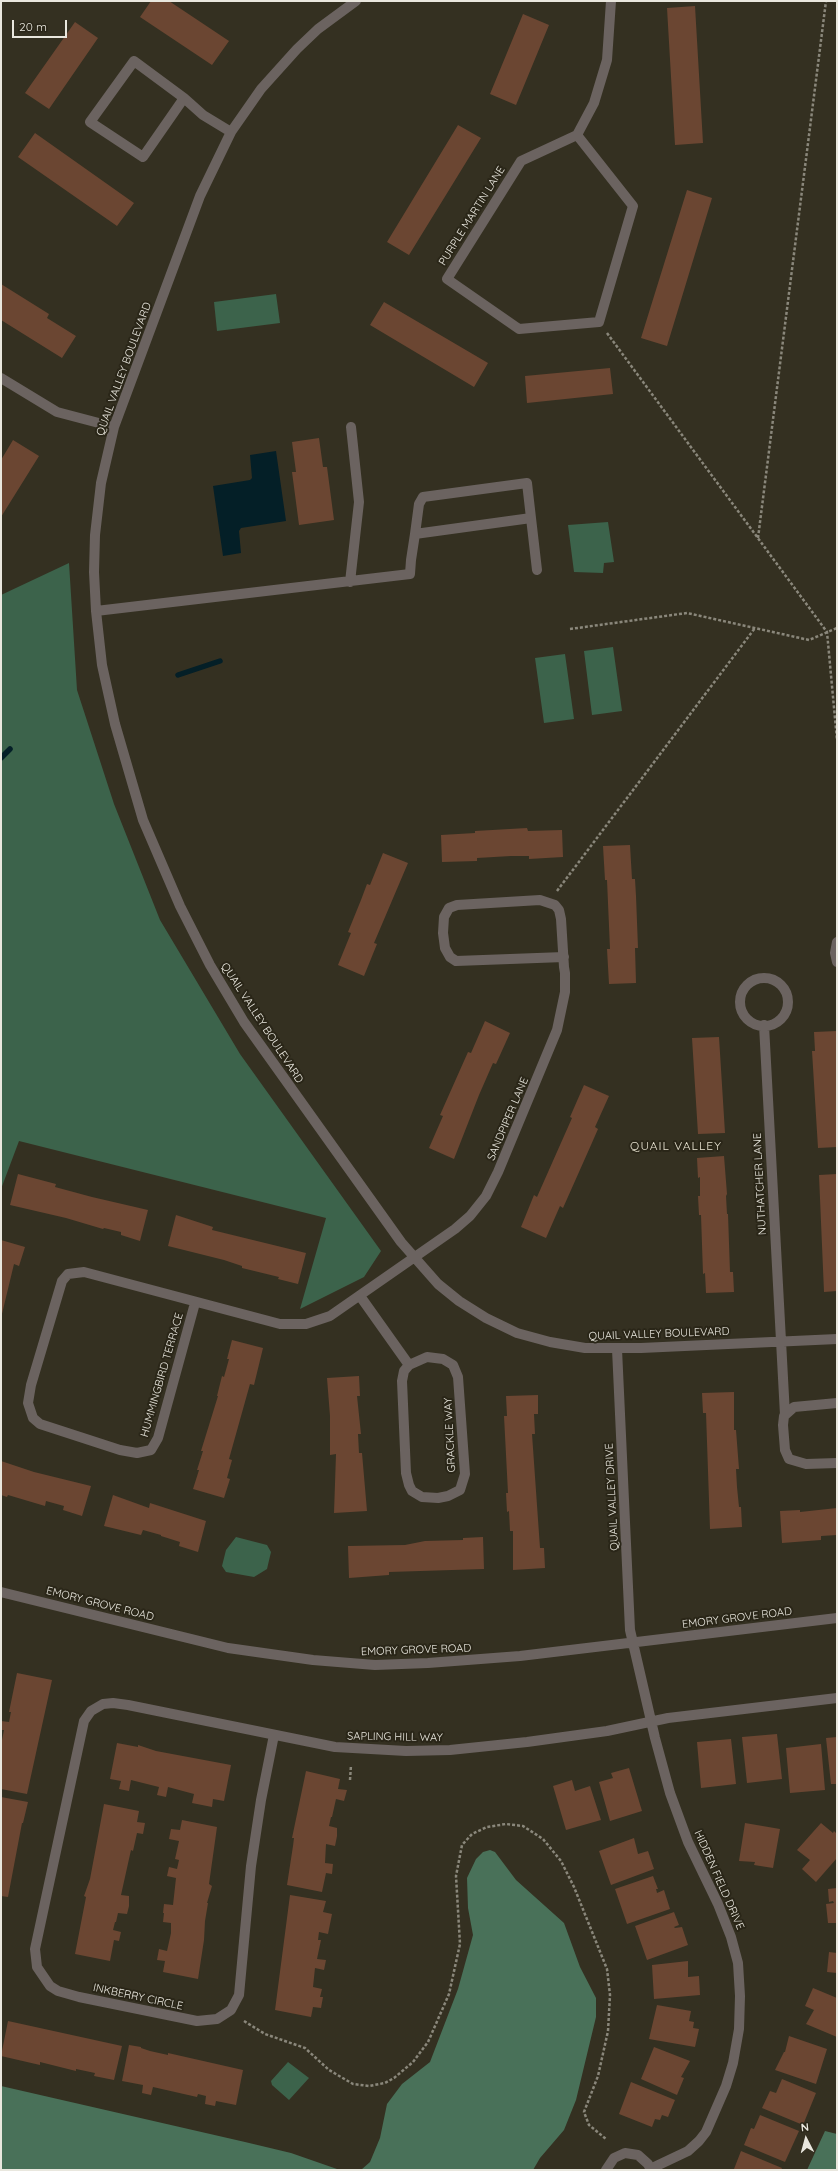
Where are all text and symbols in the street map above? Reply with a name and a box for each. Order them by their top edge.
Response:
scale bar [14,12,69,38]
text: 20 m [19,19,47,34]
street label: PURPLE MARTIN LANE [436,164,508,268]
street label: QUAIL VALLEY BOULEVARD [94,300,154,438]
street label: QUAIL VALLEY BOULEVARD [218,960,306,1086]
street label: SANDPIPER LANE [485,1075,531,1163]
street label: NUTHATCHER LANE [751,1133,769,1235]
district label: QUAIL VALLEY [630,1139,722,1153]
street label: HUMMINGBIRD TERRACE [138,1311,186,1439]
street label: QUAIL VALLEY BOULEVARD [588,1325,730,1343]
street label: GRACKLE WAY [441,1397,459,1473]
street label: QUAIL VALLEY DRIVE [603,1443,621,1551]
street label: EMORY GROVE ROAD [45,1584,155,1624]
street label: EMORY GROVE ROAD [681,1605,793,1631]
street label: EMORY GROVE ROAD [361,1641,471,1659]
street label: SAPLING HILL WAY [347,1730,443,1744]
street label: HIDDEN FIELD DRIVE [691,1828,747,1932]
street label: INKBERRY CIRCLE [92,1981,184,2013]
north arrow [786,2119,826,2159]
text: N [800,2120,810,2134]

